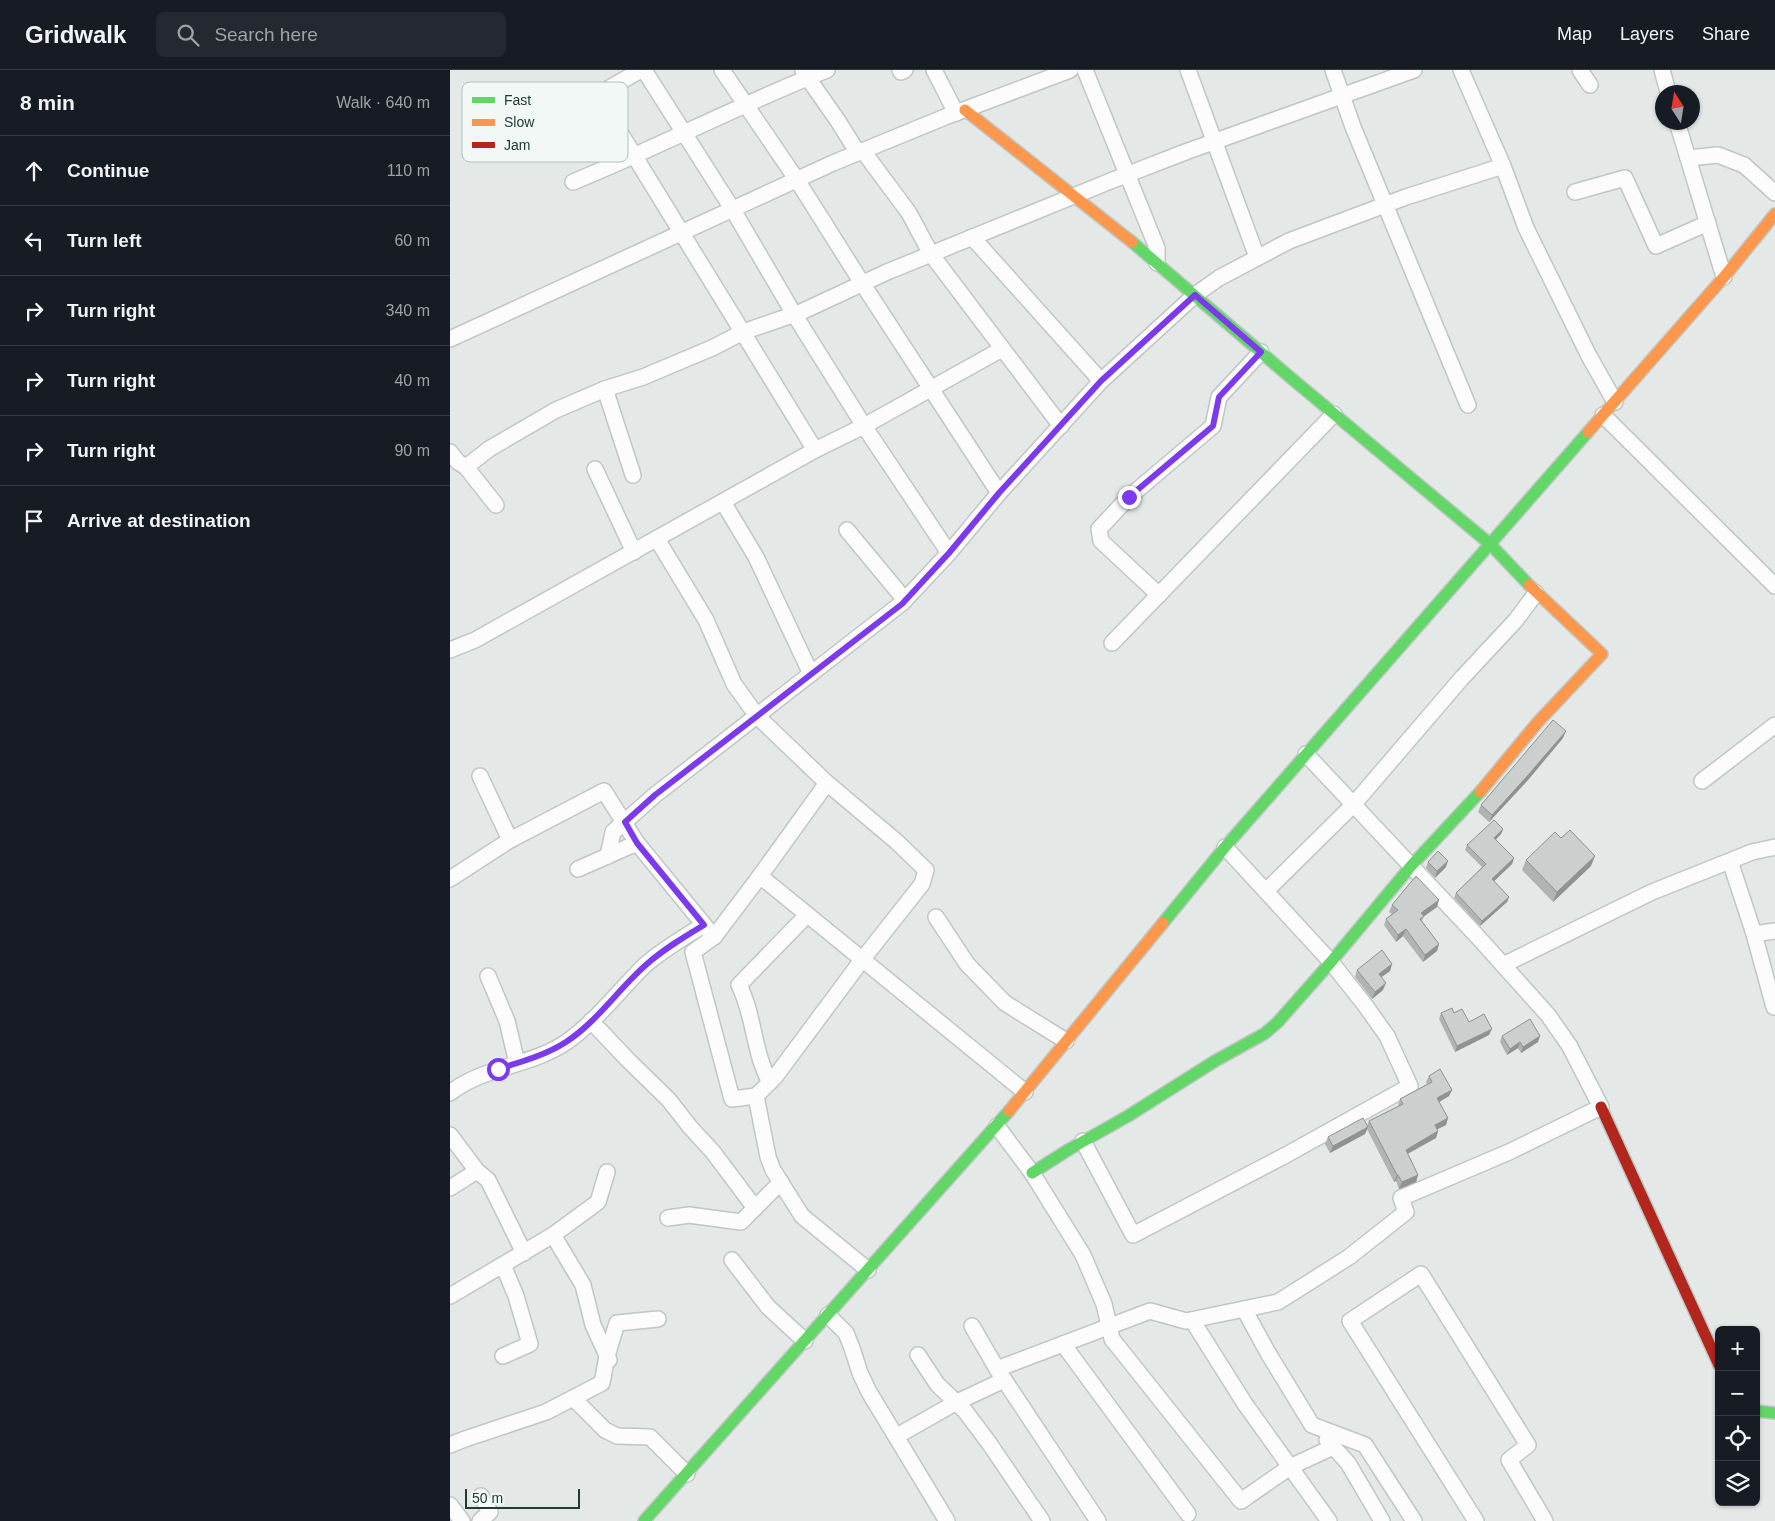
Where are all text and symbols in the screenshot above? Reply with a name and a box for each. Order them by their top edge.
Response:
search box [156,12,506,57]
text: Gridwalk [25,21,126,48]
icon: search [174,21,202,49]
text: Search here [214,24,318,45]
text: Map [1557,24,1592,44]
text: Layers [1620,24,1674,44]
text: Share [1702,24,1750,44]
legend [462,82,628,162]
north arrow [1655,85,1700,130]
text: 8 min [20,91,75,114]
text: Fast [504,92,531,108]
text: Walk · 640 m [336,94,430,111]
text: Slow [504,114,535,130]
text: Jam [504,137,530,153]
icon: ahead [20,157,48,185]
text: Continue [67,160,149,181]
text: 110 m [387,162,430,179]
icon: left [20,227,48,255]
text: Turn left [67,230,142,251]
text: 60 m [394,232,430,249]
icon: right [20,297,48,325]
text: Turn right [67,300,155,321]
text: 340 m [386,302,430,319]
icon: right [20,367,48,395]
text: Turn right [67,370,155,391]
text: 40 m [394,372,430,389]
icon: right [20,437,48,465]
text: Turn right [67,440,155,461]
text: 90 m [394,442,430,459]
route end [1118,486,1141,509]
icon: arrive [20,507,48,535]
text: Arrive at destination [67,510,251,531]
route start [487,1058,510,1081]
map controls [1715,1326,1760,1506]
button: + [1715,1326,1760,1371]
button: − [1715,1371,1760,1416]
button: locate [1715,1416,1760,1461]
button: layers [1715,1461,1760,1506]
scale bar [465,1486,580,1509]
text: 50 m [472,1490,503,1506]

